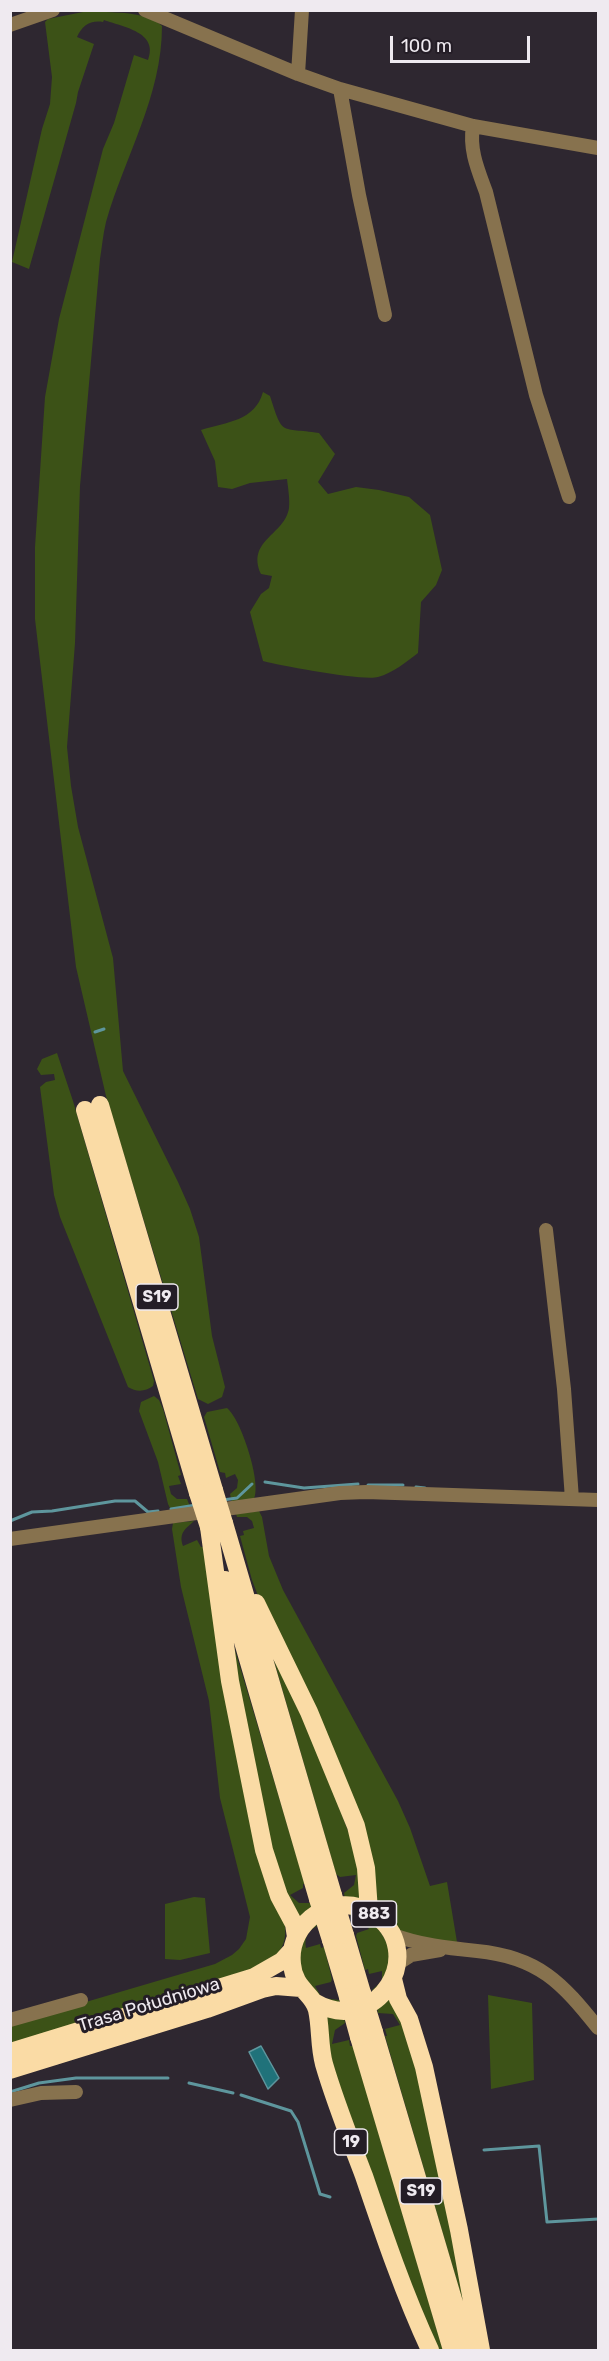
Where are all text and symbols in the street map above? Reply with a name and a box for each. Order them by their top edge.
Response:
scale bar [393,24,532,62]
text: 100 m [401,35,452,57]
road number: S19 [136,1284,178,1310]
road number: 883 [352,1901,397,1927]
street label: Trasa Południowa [76,1973,222,2037]
road number: 19 [334,2129,368,2155]
road number: S19 [400,2178,442,2204]

